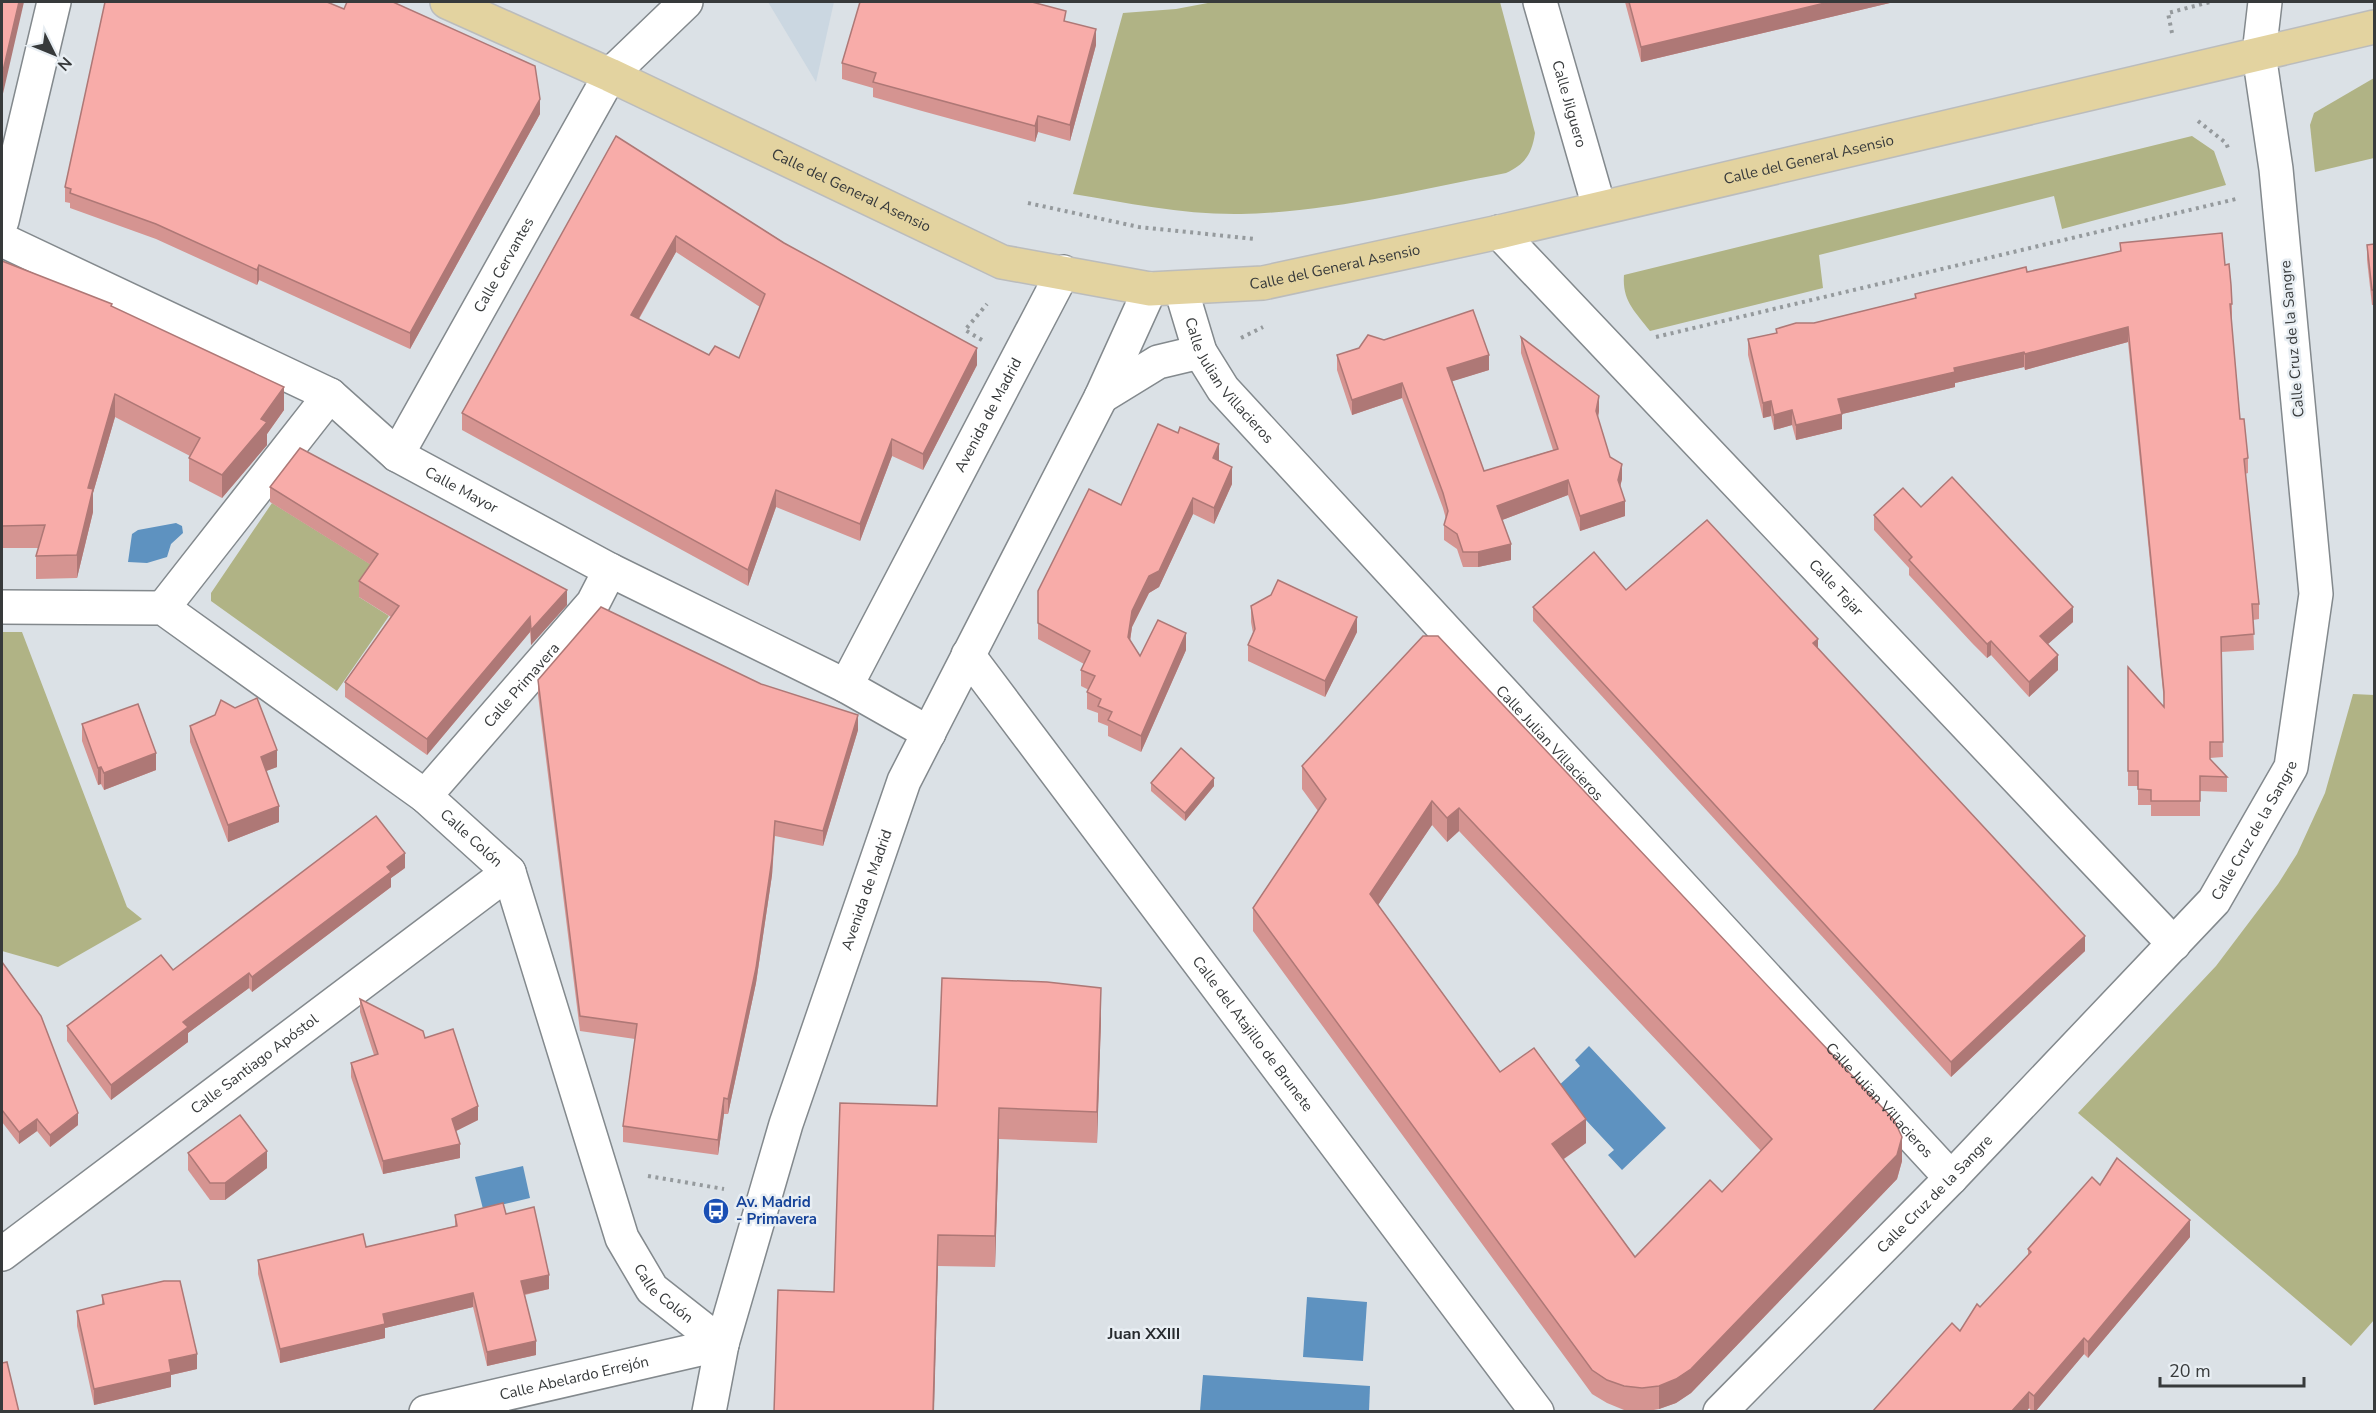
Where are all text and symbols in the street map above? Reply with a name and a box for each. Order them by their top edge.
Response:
north arrow [24,24,84,84]
text: N [52,52,76,75]
street label: Calle Jilguero [1547,58,1591,150]
street label: Calle del General Asensio [1722,130,1896,189]
street label: Calle del General Asensio [768,144,934,237]
street label: Calle Cervantes [469,214,538,316]
street label: Calle del General Asensio [1249,239,1422,294]
street label: Calle Cruz de la Sangre [2275,260,2309,418]
street label: Calle Julian Villacieros [1180,315,1278,448]
street label: Avenida de Madrid [950,354,1026,476]
street label: Calle Mayor [421,462,502,518]
street label: Calle Tejar [1804,555,1868,621]
street label: Calle Primavera [479,638,564,732]
street label: Calle Julian Villacieros [1491,681,1608,805]
street label: Calle Cruz de la Sangre [2206,760,2302,904]
street label: Calle Colón [436,804,507,871]
street label: Avenida de Madrid [837,827,897,953]
street label: Calle del Atajillo de Brunete [1188,952,1318,1116]
street label: Calle Santiago Apóstol [186,1009,323,1118]
street label: Calle Julian Villacieros [1821,1038,1937,1162]
street label: Calle Cruz de la Sangre [1872,1130,1997,1257]
place label: Av. Madrid - Primavera [736,1192,817,1229]
bus stop icon: Av. Madrid - Primavera [701,1196,731,1226]
street label: Calle Colón [629,1260,697,1328]
district label: Juan XXIII [1107,1323,1180,1345]
scale bar [2160,1350,2304,1388]
street label: Calle Abelardo Errejón [498,1351,651,1405]
text: 20 m [2169,1359,2211,1383]

